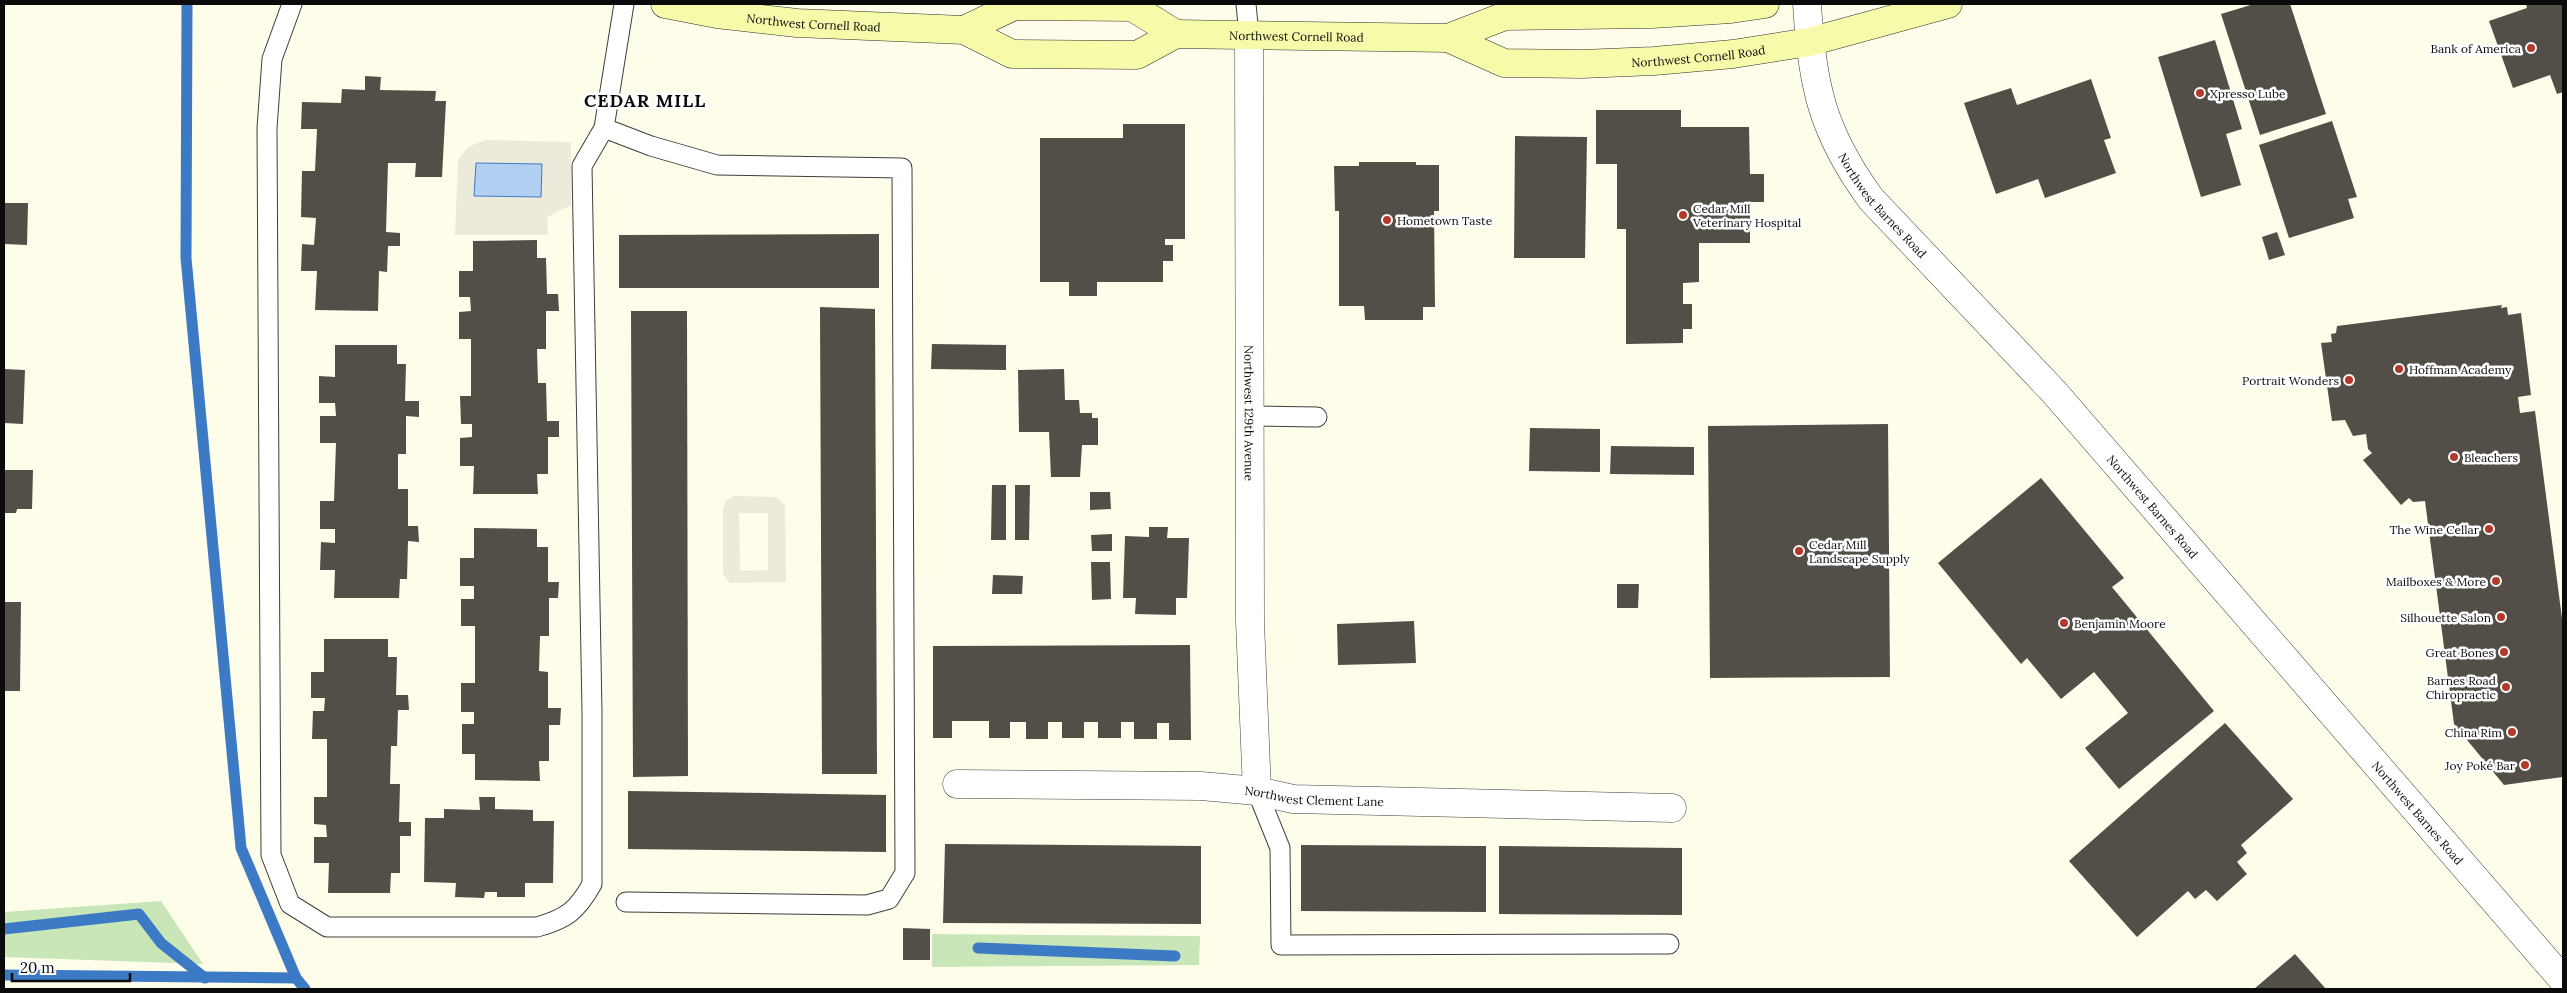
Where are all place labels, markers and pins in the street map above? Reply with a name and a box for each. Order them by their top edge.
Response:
place label: Bank of America [2430,41,2521,56]
marker: Bank of America [2525,42,2537,54]
place label: Xpresso Lube [2210,86,2286,101]
marker: Xpresso Lube [2194,87,2206,99]
place label: Cedar Mill Veterinary Hospital [1692,201,1801,230]
marker: Cedar Mill Veterinary Hospital [1677,209,1689,221]
place label: Hometown Taste [1397,213,1493,228]
marker: Hometown Taste [1381,214,1393,226]
place label: Hoffman Academy [2409,362,2512,377]
marker: Hoffman Academy [2393,363,2405,375]
place label: Portrait Wonders [2242,373,2339,388]
marker: Portrait Wonders [2343,374,2355,386]
place label: Bleachers [2464,450,2519,465]
marker: Bleachers [2448,451,2460,463]
place label: The Wine Cellar [2390,522,2480,537]
marker: The Wine Cellar [2483,523,2495,535]
place label: Cedar Mill Landscape Supply [1809,537,1910,566]
marker: Cedar Mill Landscape Supply [1793,545,1805,557]
place label: Mailboxes & More [2386,574,2486,589]
marker: Mailboxes & More [2490,575,2502,587]
place label: Silhouette Salon [2400,610,2491,625]
marker: Silhouette Salon [2495,611,2507,623]
place label: Benjamin Moore [2074,616,2166,631]
marker: Benjamin Moore [2058,617,2070,629]
place label: Great Bones [2426,645,2494,660]
marker: Great Bones [2498,646,2510,658]
place label: Barnes Road Chiropractic [2426,673,2496,702]
marker: Barnes Road Chiropractic [2500,681,2512,693]
place label: China Rim [2445,725,2502,740]
marker: China Rim [2506,726,2518,738]
place label: Joy Poké Bar [2444,758,2516,773]
marker: Joy Poké Bar [2519,759,2531,771]

